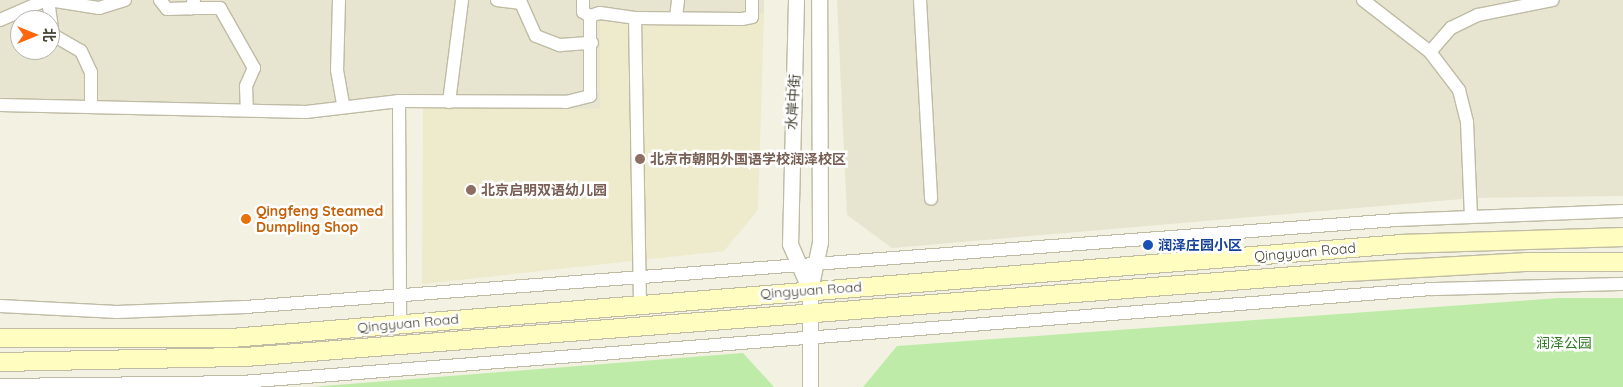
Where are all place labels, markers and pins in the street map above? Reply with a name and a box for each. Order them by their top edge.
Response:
place label: 北京市朝阳外国语学校润泽校区 [650,151,846,167]
marker: 北京市朝阳外国语学校润泽校区 [634,153,646,165]
place label: 北京启明双语幼儿园 [481,182,607,198]
marker: 北京启明双语幼儿园 [465,184,477,196]
place label: Qingfeng Steamed Dumpling Shop [256,203,383,236]
marker: Qingfeng Steamed Dumpling Shop [240,213,252,225]
place label: 润泽庄园小区 [1158,237,1242,253]
marker: 润泽庄园小区 [1142,239,1154,251]

